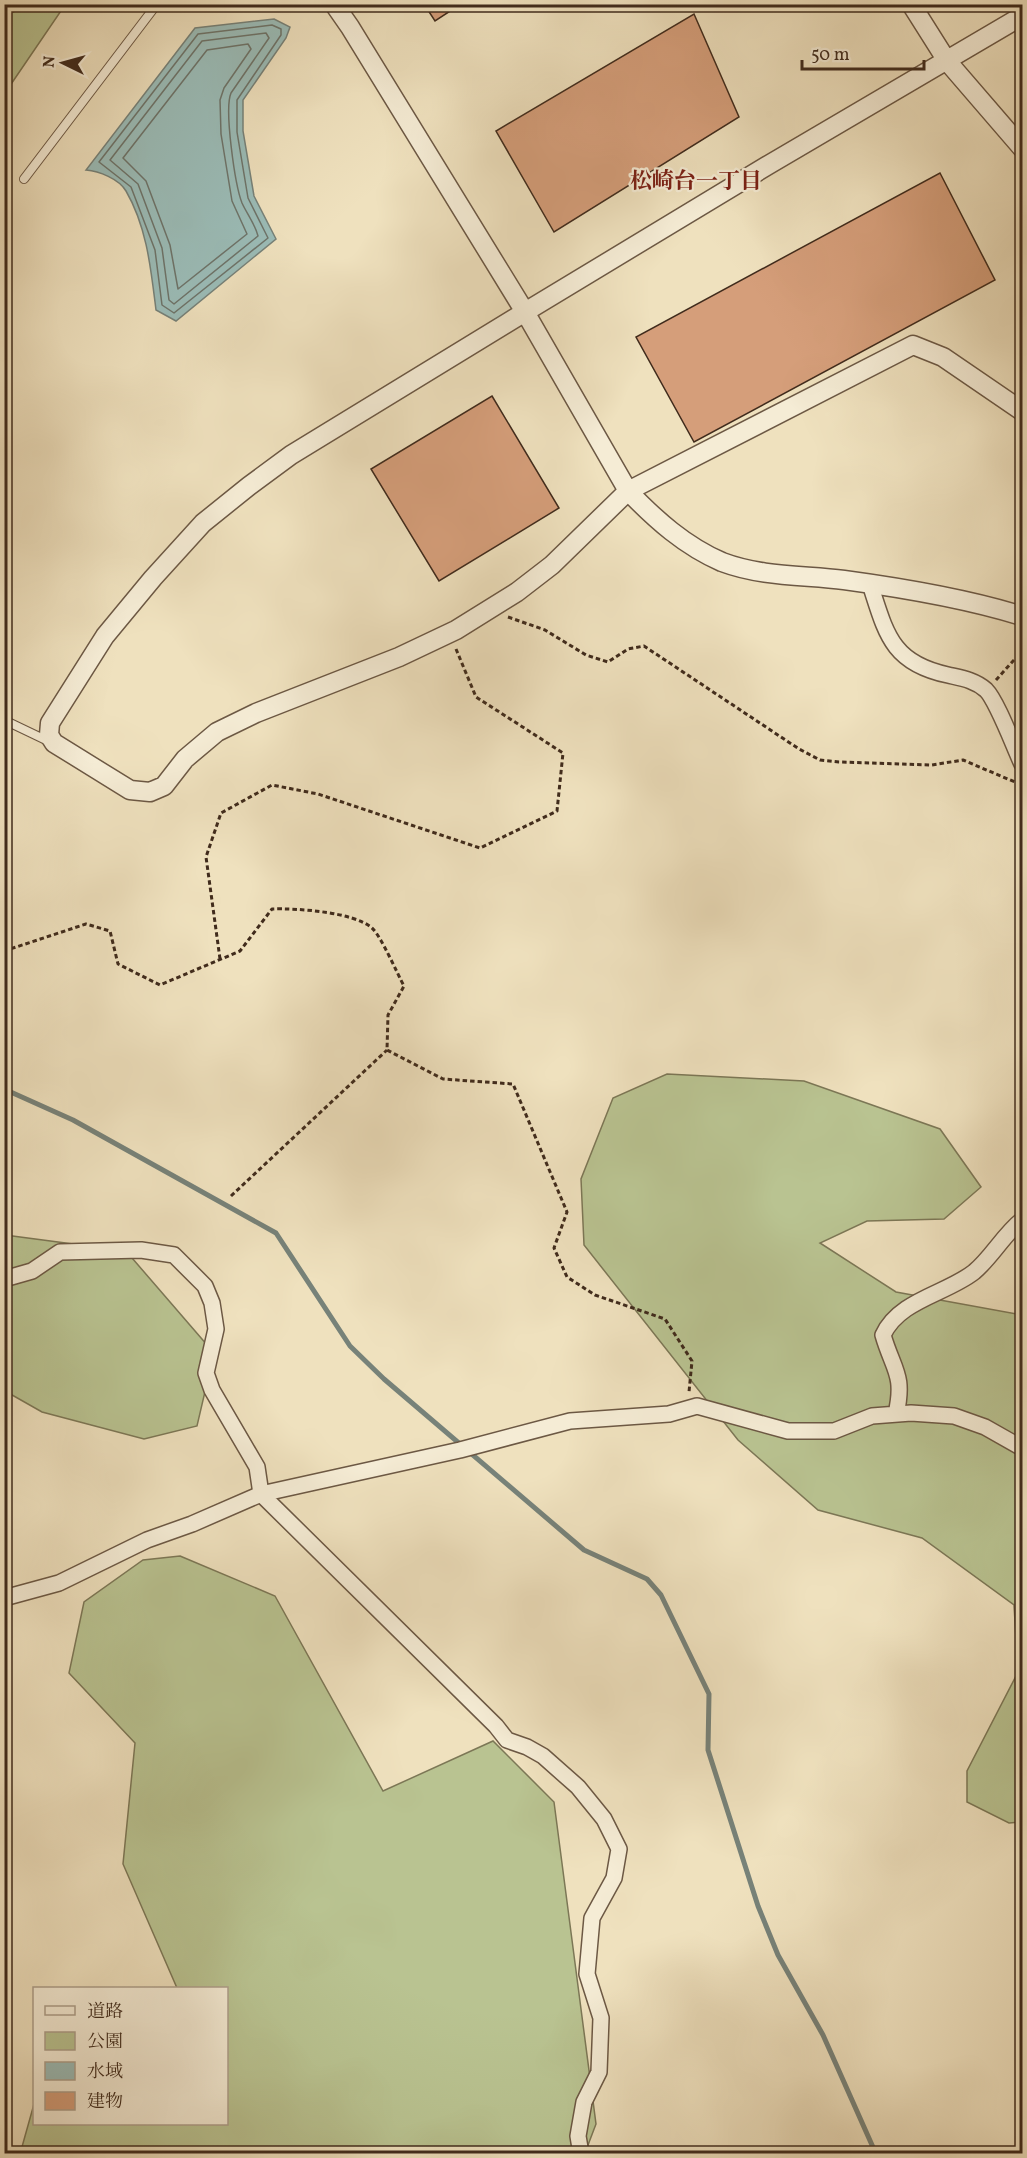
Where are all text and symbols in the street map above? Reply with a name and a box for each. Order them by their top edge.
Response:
north arrow [33,33,93,93]
scale bar [802,33,924,71]
text: 50 m [811,43,850,68]
text: N [39,55,62,69]
district label: 松崎台一丁目 [630,167,762,198]
legend [33,1987,228,2125]
text: 道路 [87,2000,123,2025]
text: 公園 [87,2030,123,2055]
text: 水域 [87,2060,123,2085]
text: 建物 [87,2090,123,2115]

